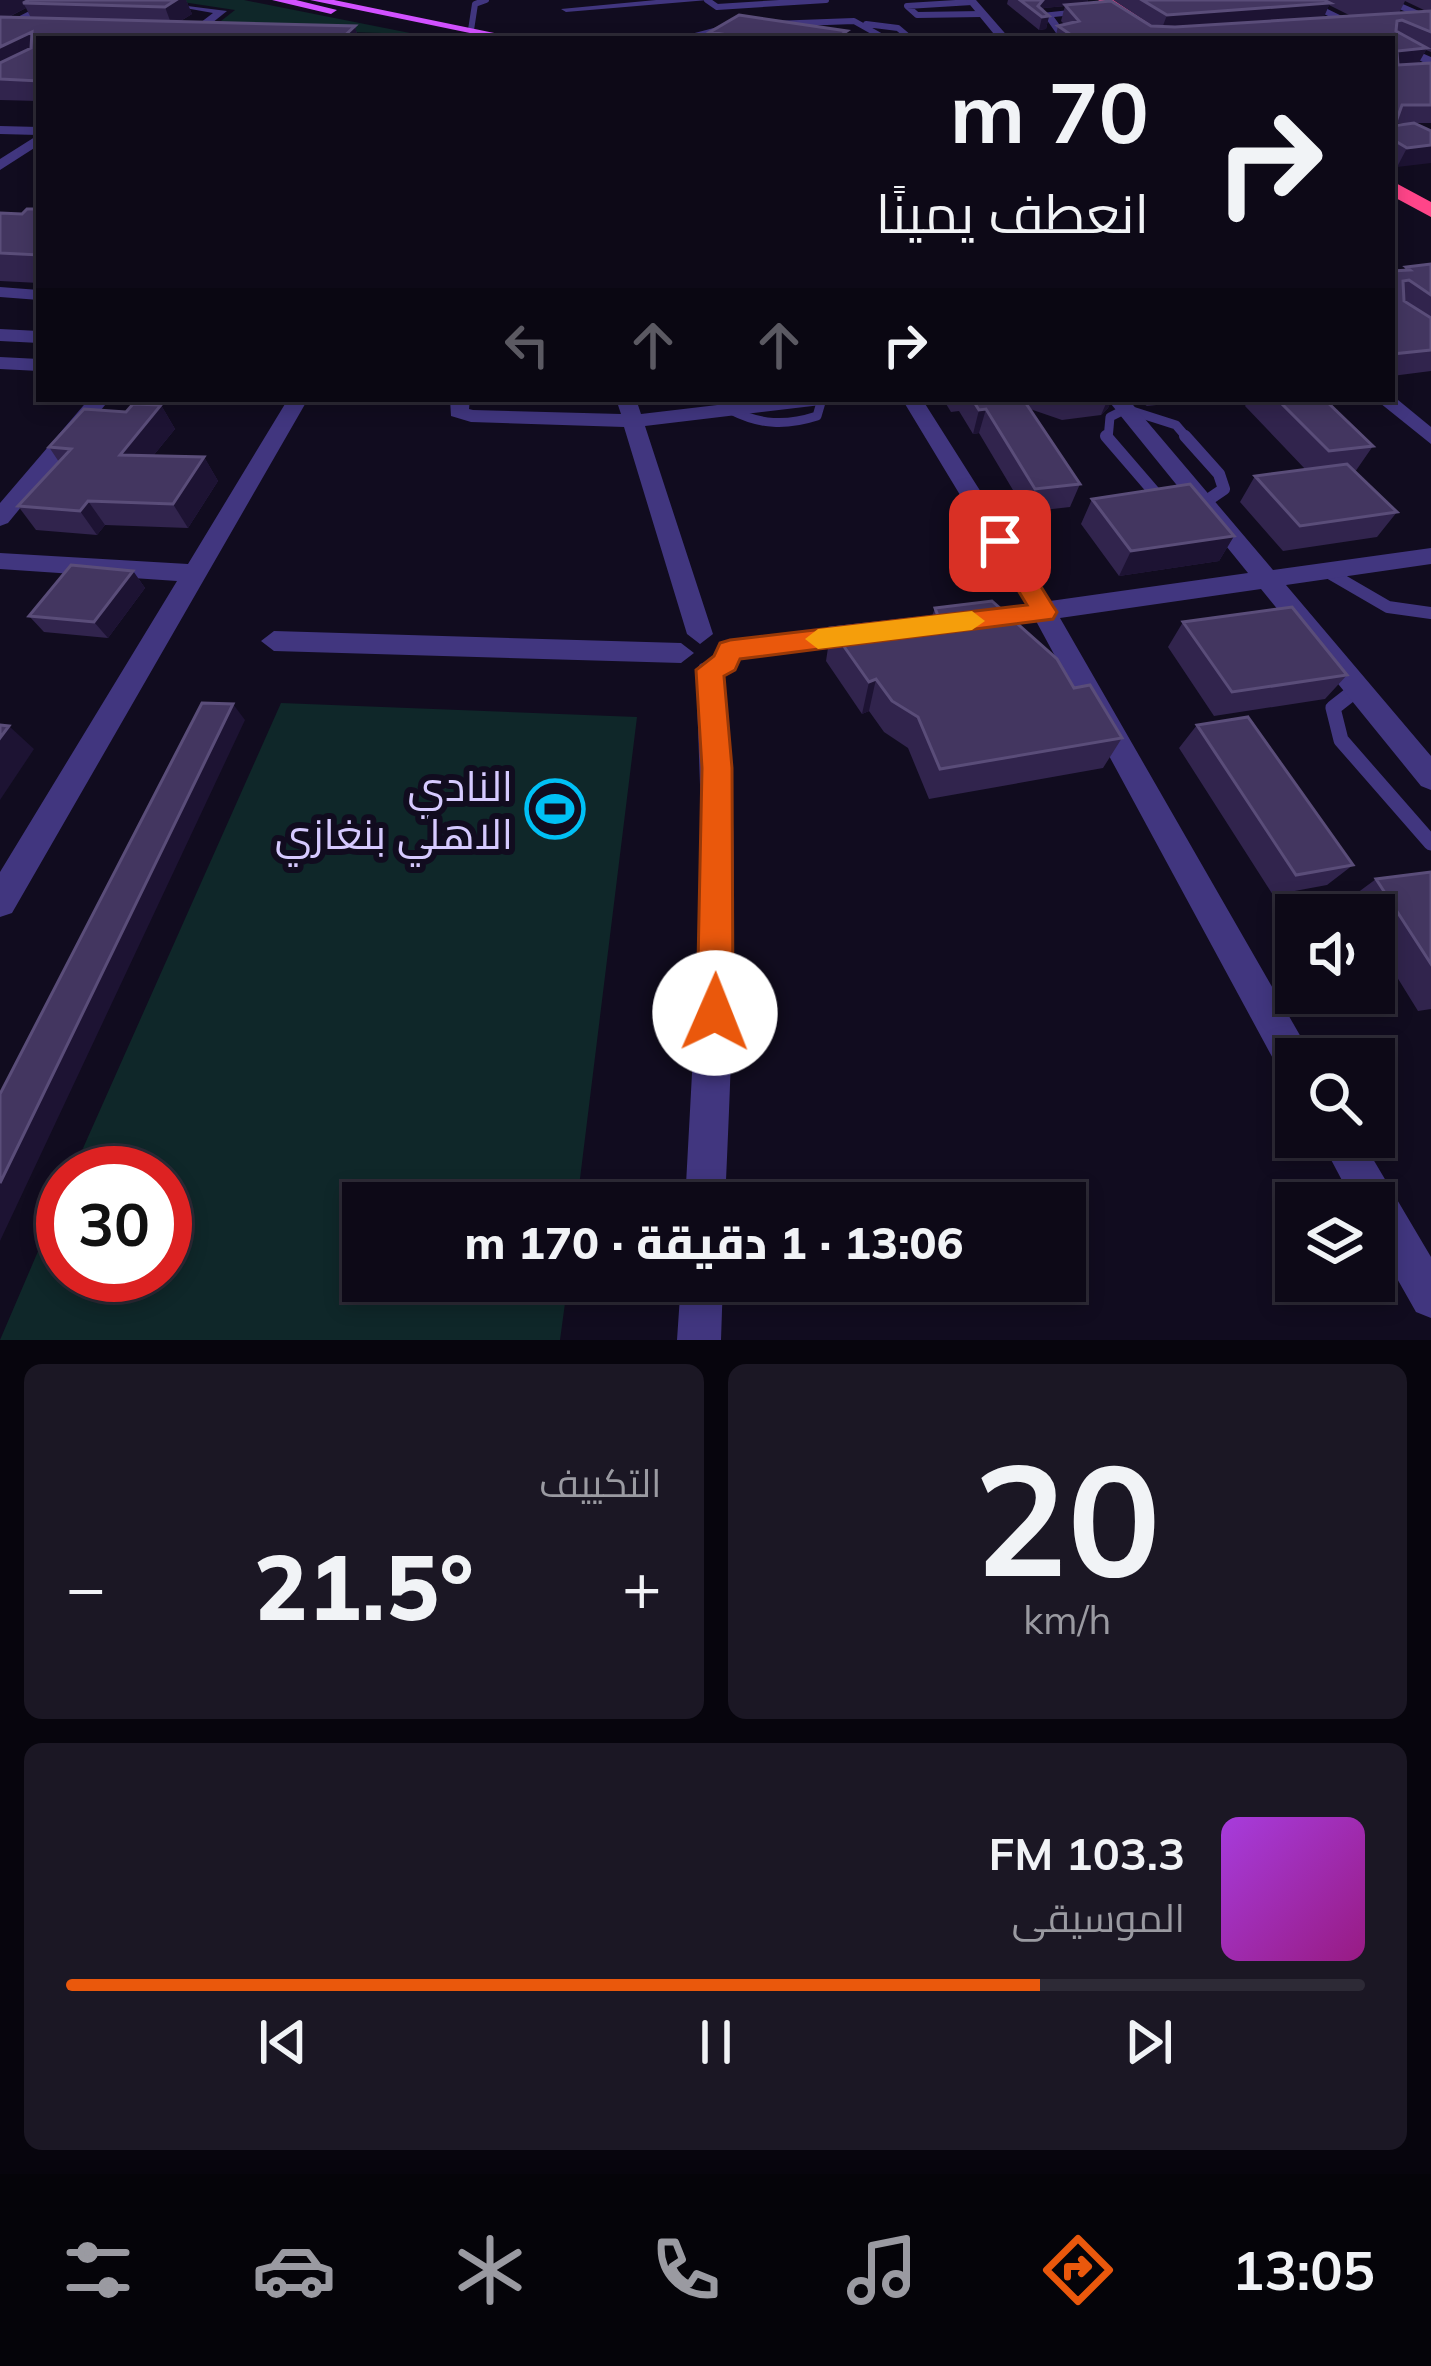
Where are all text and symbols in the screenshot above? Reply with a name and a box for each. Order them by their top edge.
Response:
text: 70 m [950,59,1149,164]
icon: right [1191,84,1347,240]
text: انعطف يمينًا [876,179,1149,247]
icon: left [494,312,560,378]
icon: ahead [620,312,686,378]
icon: ahead [746,312,812,378]
icon: right [872,312,938,378]
pin [949,490,1051,592]
icon: arrive [967,508,1033,574]
place label: النادي الاهلي بنغازي [275,759,513,867]
sports icon: النادي الاهلي بنغازي [524,778,586,840]
map controls [1275,894,1395,1302]
button: sound [1275,894,1395,1014]
position arrow [652,950,778,1076]
button: search [1275,1038,1395,1158]
speed limit sign: 30 [36,1146,192,1302]
button: layers [1275,1182,1395,1302]
text: 13:06 · 1 دقيقة · 170 m [464,1214,964,1270]
text: 20 [974,1419,1161,1615]
text: التكييف [539,1458,662,1507]
text: 21.5° [254,1530,474,1643]
text: − [66,1545,106,1628]
text: + [622,1545,662,1628]
text: km/h [1023,1595,1111,1644]
text: 103.3 FM [989,1825,1185,1881]
text: الموسيقى [1012,1893,1185,1942]
icon: previous [250,2009,316,2075]
icon: pause [683,2009,749,2075]
icon: next [1116,2009,1182,2075]
icon: filters [56,2228,140,2312]
icon: car [252,2228,336,2312]
icon: climate [448,2228,532,2312]
icon: phone [644,2228,728,2312]
icon: music [840,2228,924,2312]
icon: directions [1036,2228,1120,2312]
text: 13:05 [1232,2236,1375,2304]

